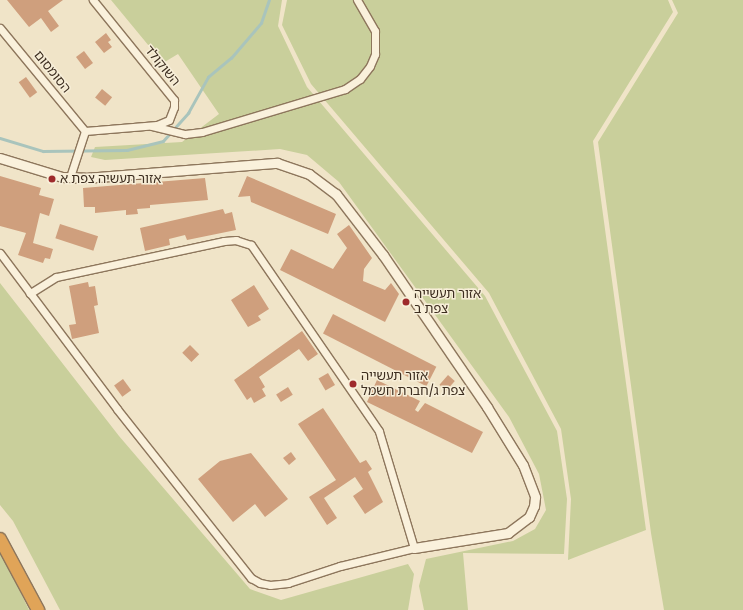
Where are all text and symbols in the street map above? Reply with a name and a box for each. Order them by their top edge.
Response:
street label: השוקולד [141,43,183,89]
street label: הסומסום [30,48,74,96]
place label: אזור תעשיה צפת א [60,171,161,187]
marker: אזור תעשיה צפת א [47,174,57,184]
place label: אזור תעשייה צפת ב [414,287,481,318]
marker: אזור תעשייה צפת ב [401,297,411,307]
place label: אזור תעשייה צפת ג/חברת חשמל [361,369,465,400]
marker: אזור תעשייה צפת ג/חברת חשמל [348,379,358,389]

